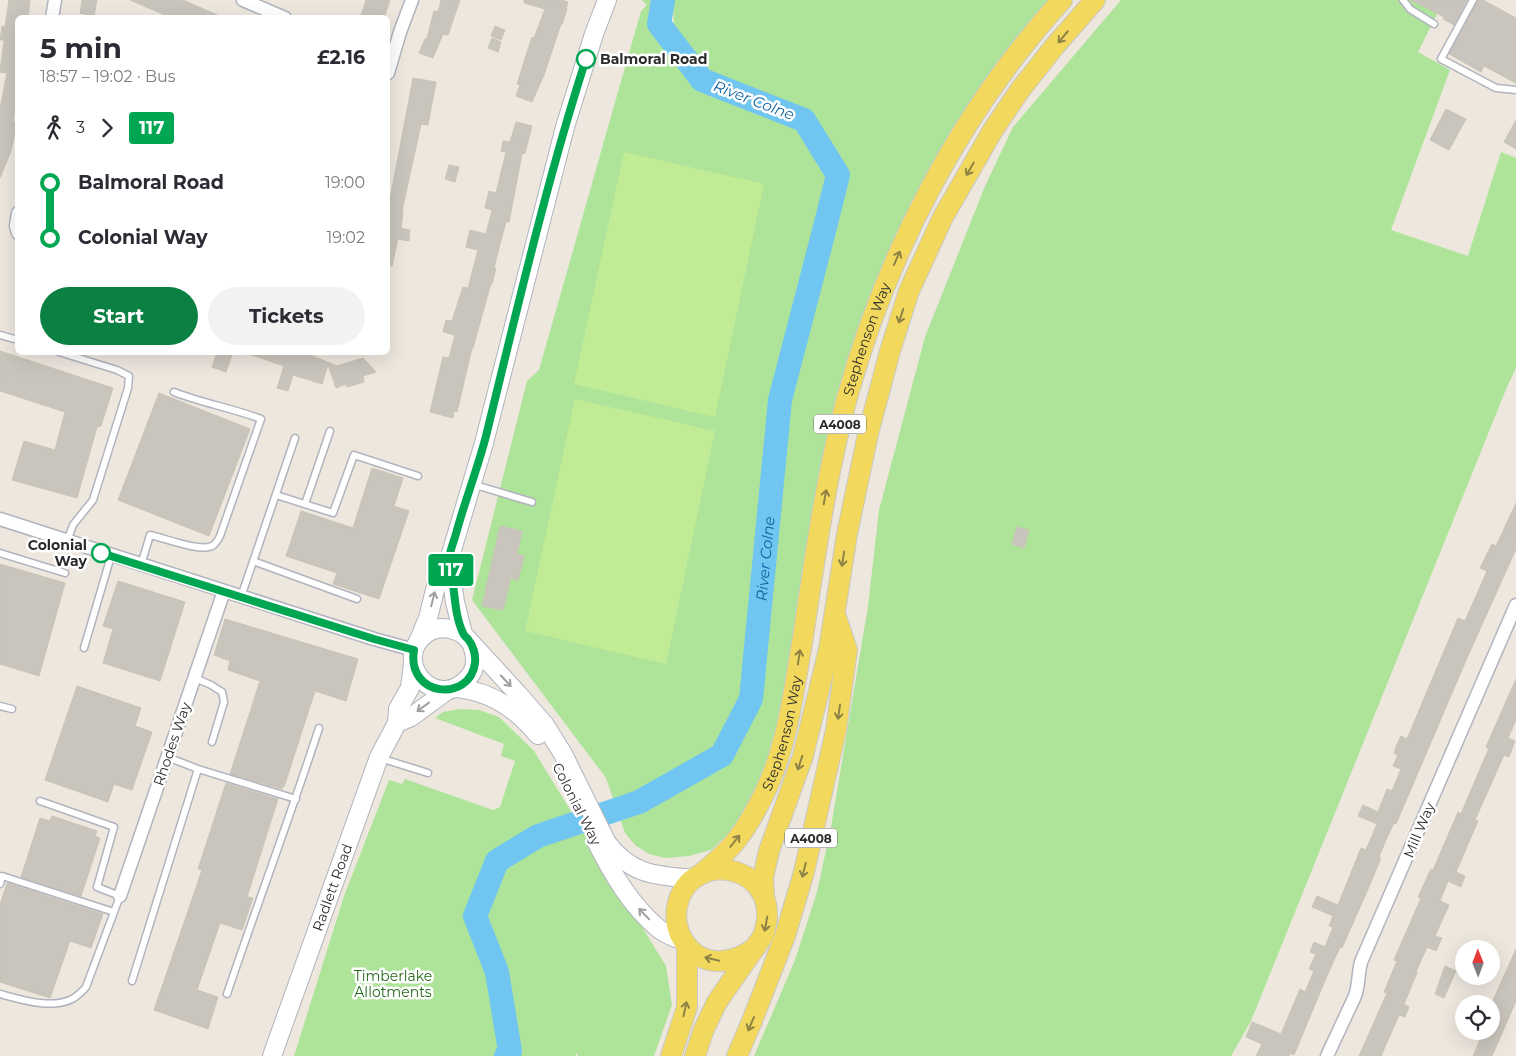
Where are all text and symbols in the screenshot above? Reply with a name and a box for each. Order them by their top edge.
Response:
one-way arrow [1057,30,1068,43]
text: 5 min [40,31,122,65]
text: £2.16 [317,46,365,69]
marker: Balmoral Road [576,49,596,69]
place label: Balmoral Road [600,50,708,68]
text: 18:57 – 19:02 · Bus [40,67,176,86]
water label: River Colne [711,76,797,124]
icon: walk [40,114,68,142]
icon: forward [93,114,121,142]
text: 117 [139,117,164,139]
text: 3 [76,118,85,137]
one-way arrow [964,162,974,176]
text: Balmoral Road [78,171,224,194]
text: 19:00 [325,173,365,192]
text: Colonial Way [78,226,208,249]
text: 19:02 [326,228,365,247]
one-way arrow [893,251,902,266]
street label: Stephenson Way [839,279,895,398]
button: Start [40,287,198,345]
button: Tickets [208,287,365,345]
one-way arrow [896,308,905,324]
road number: A4008 [814,414,866,434]
one-way arrow [821,489,831,505]
water label: River Colne [751,515,778,602]
place label: Colonial Way [28,536,88,570]
marker: Colonial Way [91,543,111,563]
one-way arrow [838,551,848,567]
line badge: 117 [422,554,480,586]
text: 117 [438,559,464,581]
one-way arrow [429,592,438,608]
one-way arrow [795,650,805,666]
one-way arrow [500,674,512,687]
street label: Stephenson Way [758,674,806,794]
street label: Rhodes Way [149,699,195,788]
one-way arrow [417,702,430,713]
one-way arrow [834,703,844,719]
one-way arrow [795,754,805,770]
street label: Colonial Way [549,760,606,849]
street label: Mill Way [1399,799,1439,861]
road number: A4008 [785,828,837,848]
one-way arrow [729,835,740,848]
street label: Radlett Road [308,841,356,934]
one-way arrow [799,862,808,878]
one-way arrow [638,908,650,920]
one-way arrow [761,915,771,931]
north arrow [1455,940,1500,985]
map controls [1455,940,1500,1040]
one-way arrow [704,954,720,963]
park label: Timberlake Allotments [354,967,432,1001]
button: locate [1455,995,1500,1040]
one-way arrow [681,1002,690,1018]
one-way arrow [746,1016,755,1031]

